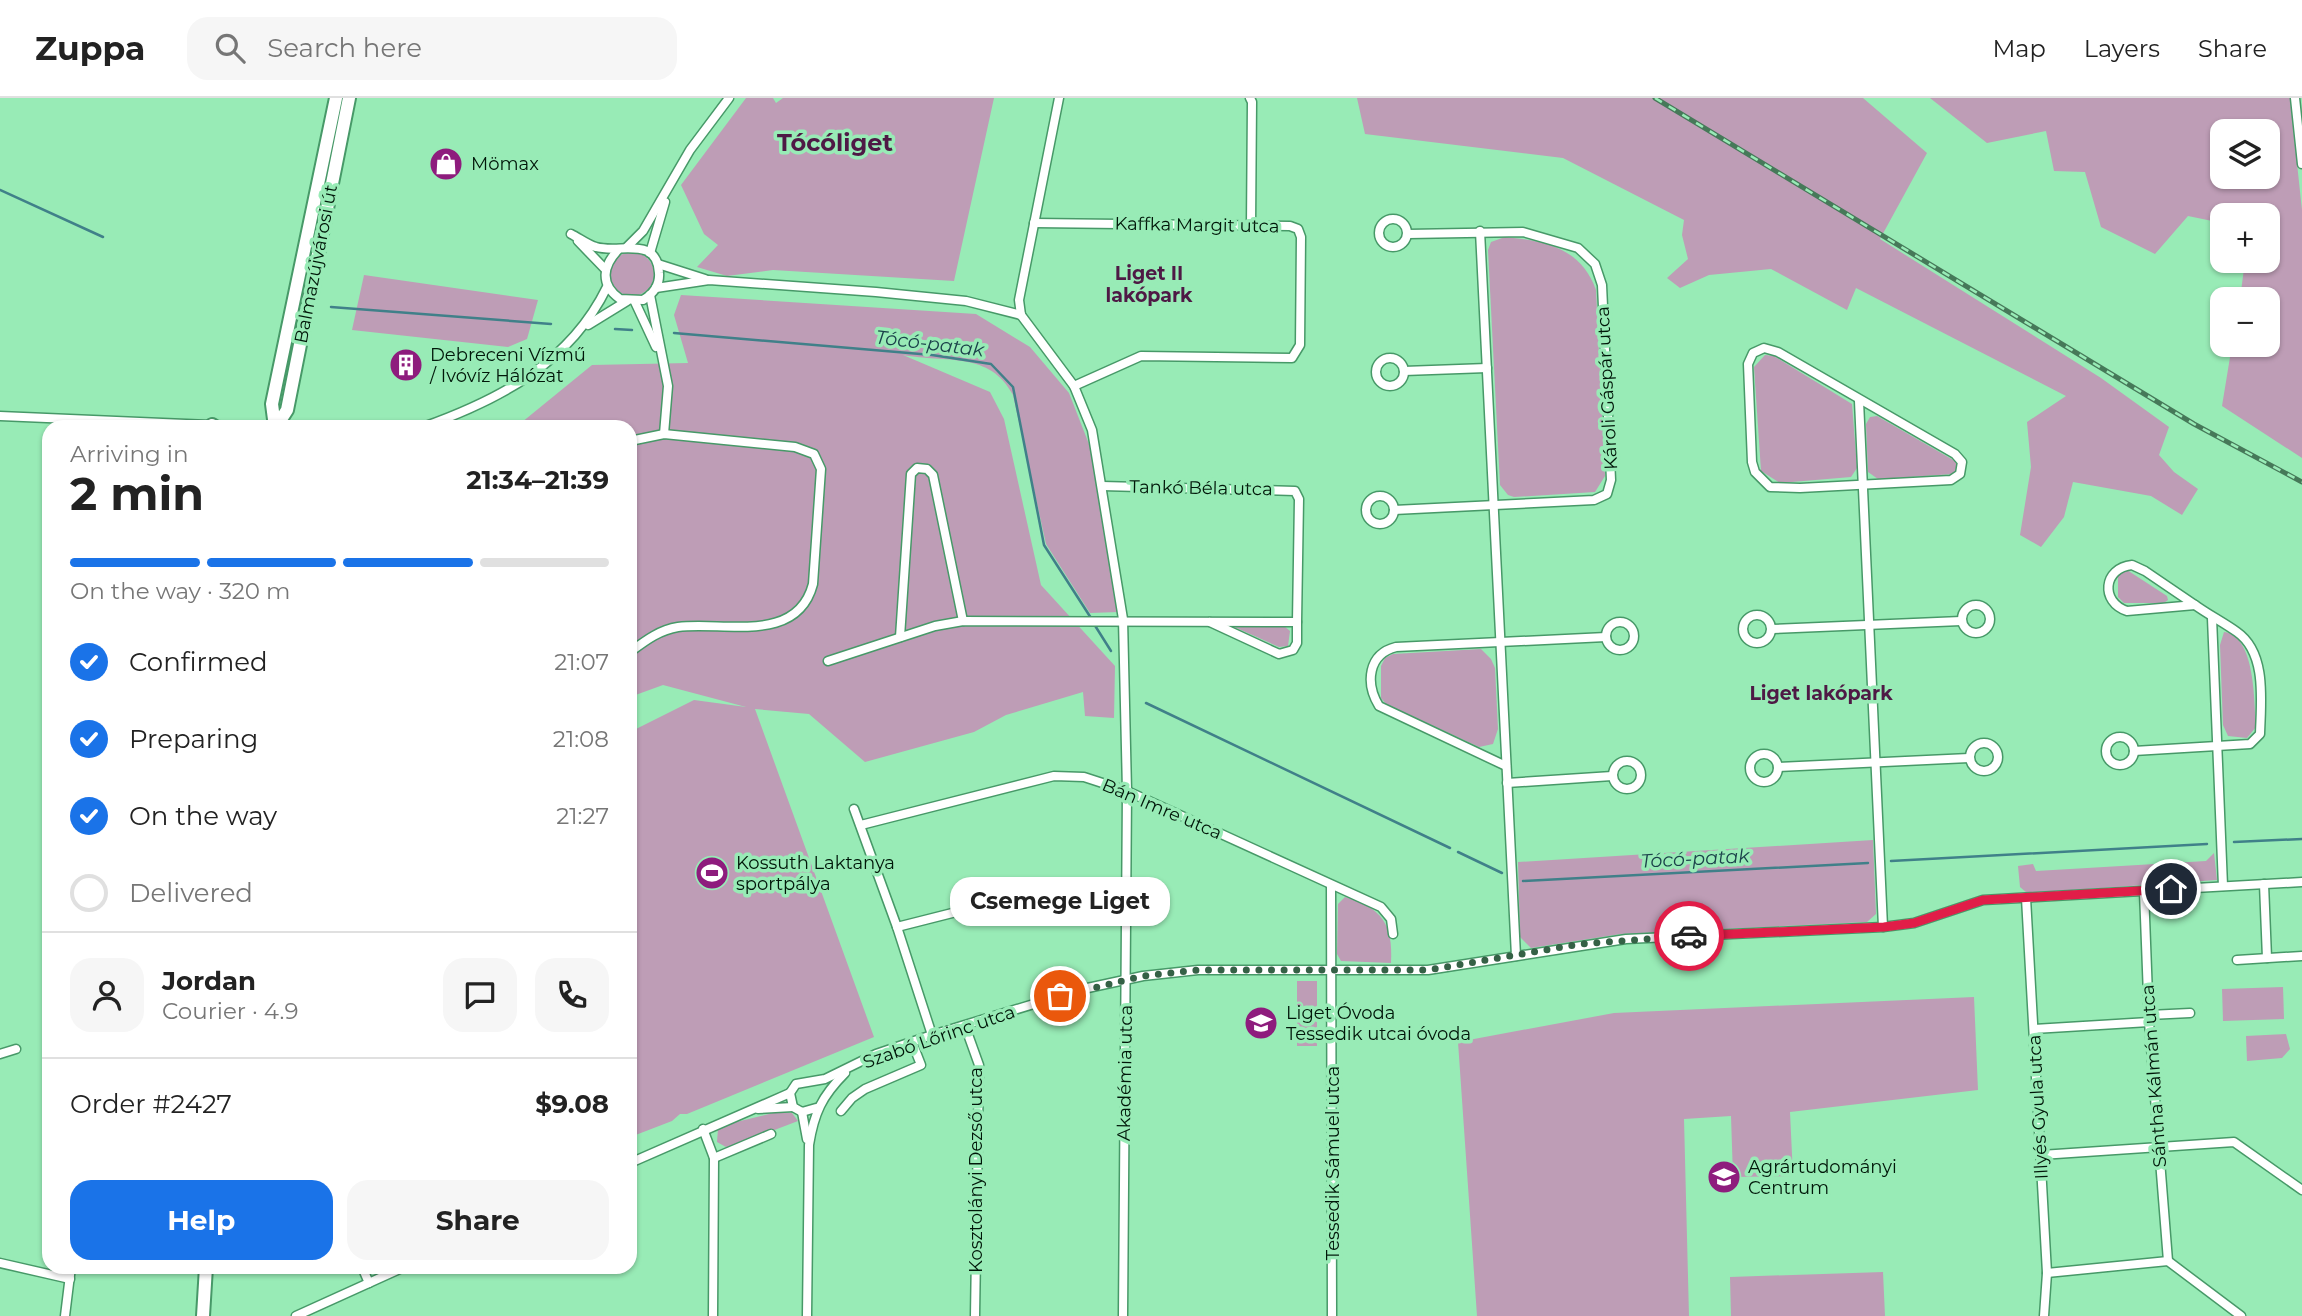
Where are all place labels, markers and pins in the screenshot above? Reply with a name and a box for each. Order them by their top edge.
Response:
shop icon: Mömax [427,145,465,183]
place label: Mömax [471,153,539,175]
place label: Debreceni Vízmű / Ivóvíz Hálózat [429,344,586,387]
building icon: Debreceni Vízmű / Ivóvíz Hálózat [387,346,425,384]
place label: Kossuth Laktanya sportpálya [736,852,895,895]
sports icon: Kossuth Laktanya sportpálya [693,854,731,892]
pin [2141,859,2201,919]
callout: Csemege Liget [950,877,1170,926]
pin [1030,966,1090,1026]
place label: Liget Óvoda Tessedik utcai óvoda [1286,1002,1471,1045]
school or university icon: Liget Óvoda Tessedik utcai óvoda [1242,1004,1280,1042]
place label: Agrártudományi Centrum [1748,1156,1897,1199]
school or university icon: Agrártudományi Centrum [1705,1158,1743,1196]

